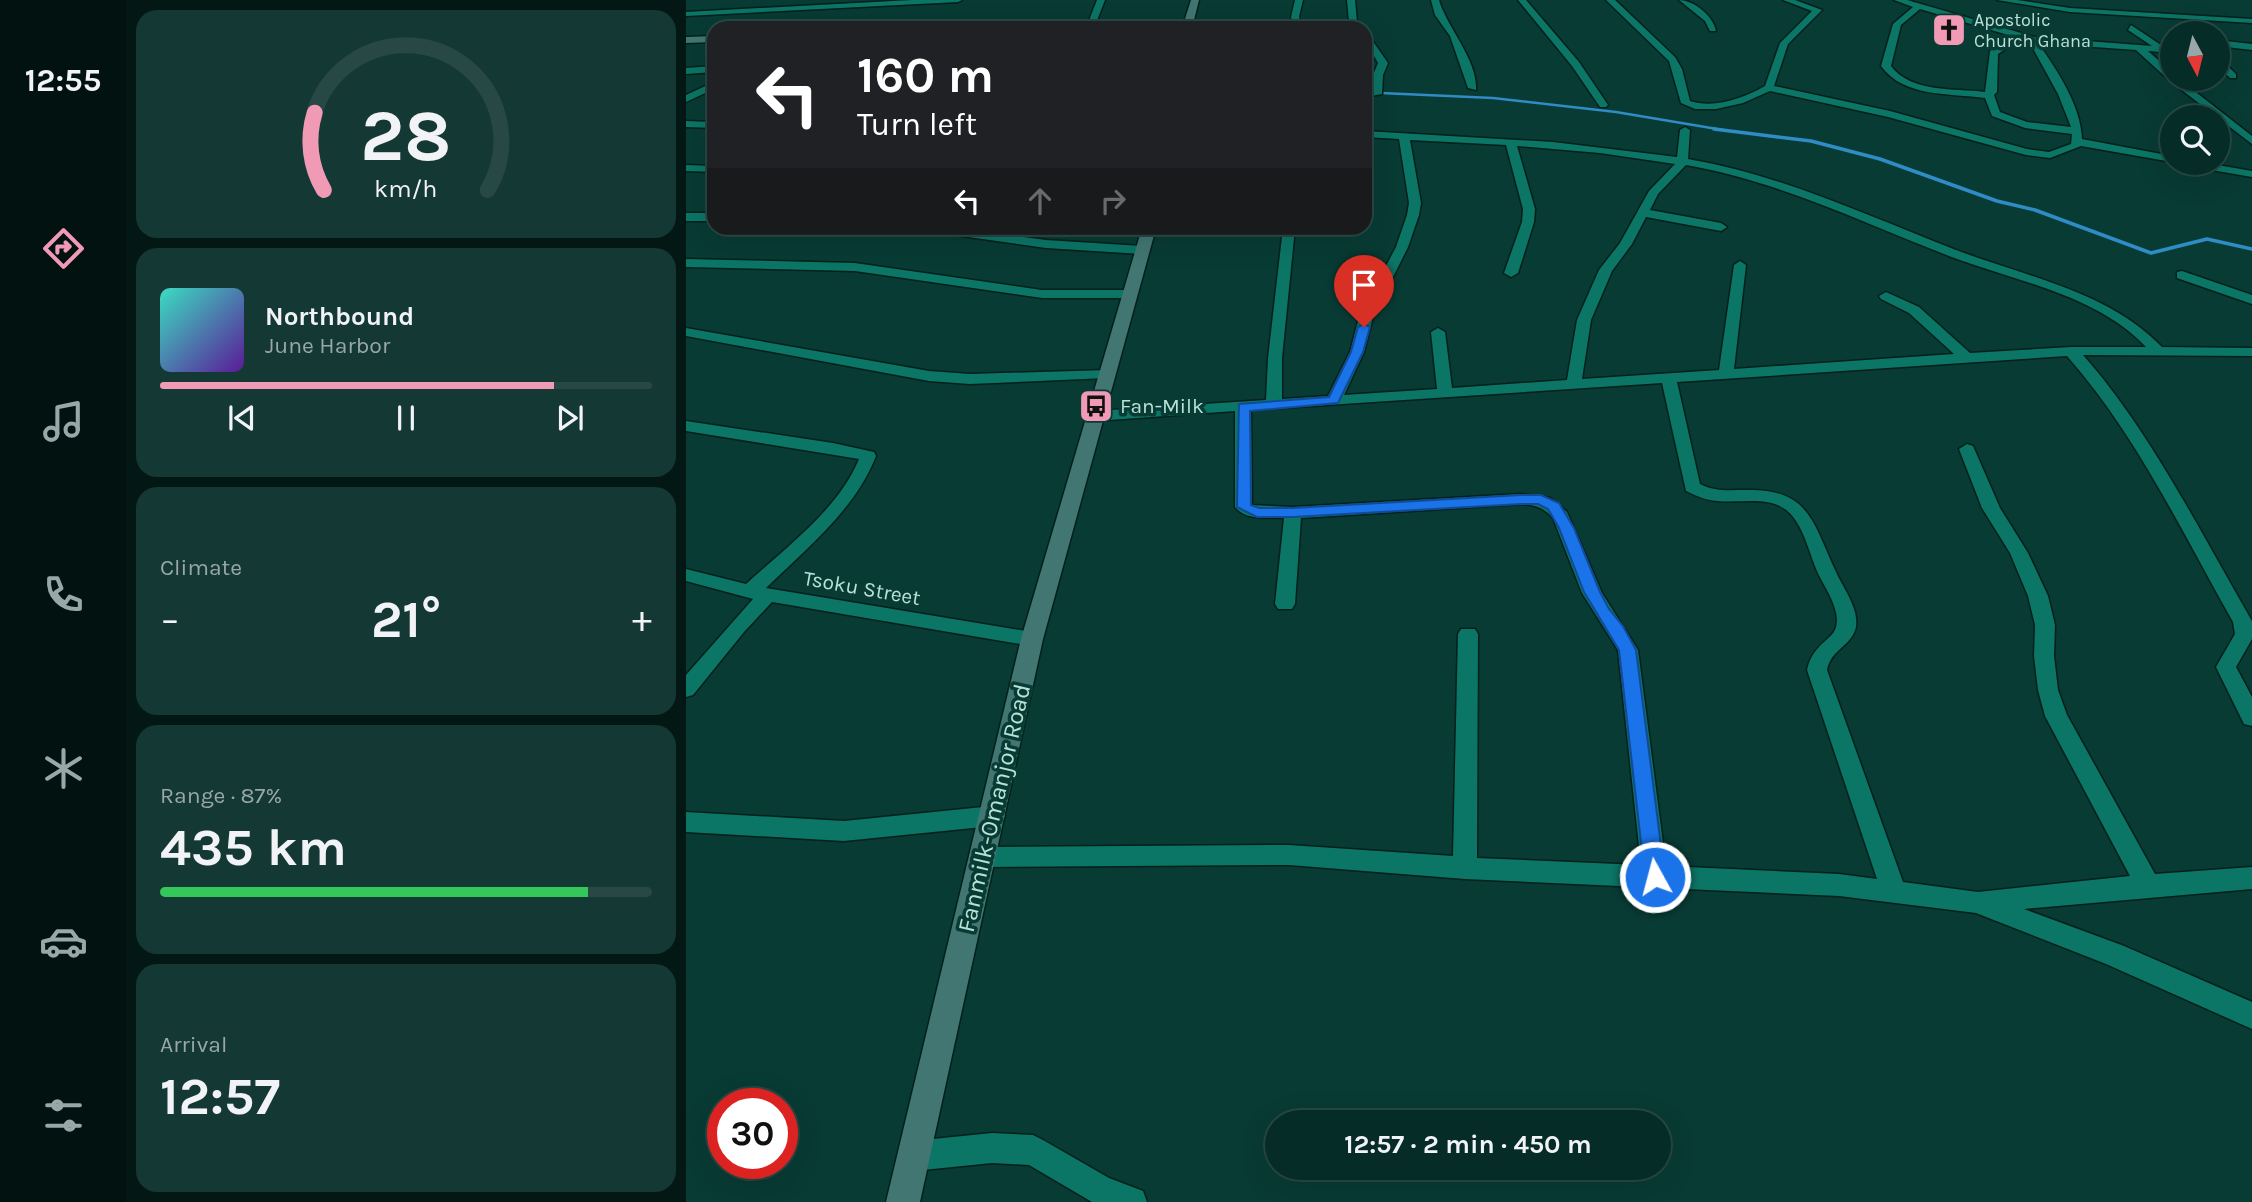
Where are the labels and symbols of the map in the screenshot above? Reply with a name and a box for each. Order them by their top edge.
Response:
place label: Apostolic Church Ghana [1974,9,2091,52]
church icon: Apostolic Church Ghana [1930,11,1968,49]
north arrow [2160,21,2230,91]
pin [1334,255,1394,327]
bus stop icon: Fan-Milk [1077,387,1115,425]
place label: Fan-Milk [1120,394,1204,418]
street label: Tsoku Street [802,566,922,610]
street label: Fanmilk-Omanjor Road [952,681,1036,935]
position arrow [1618,840,1692,914]
speed limit sign: 30 [707,1088,798,1179]

